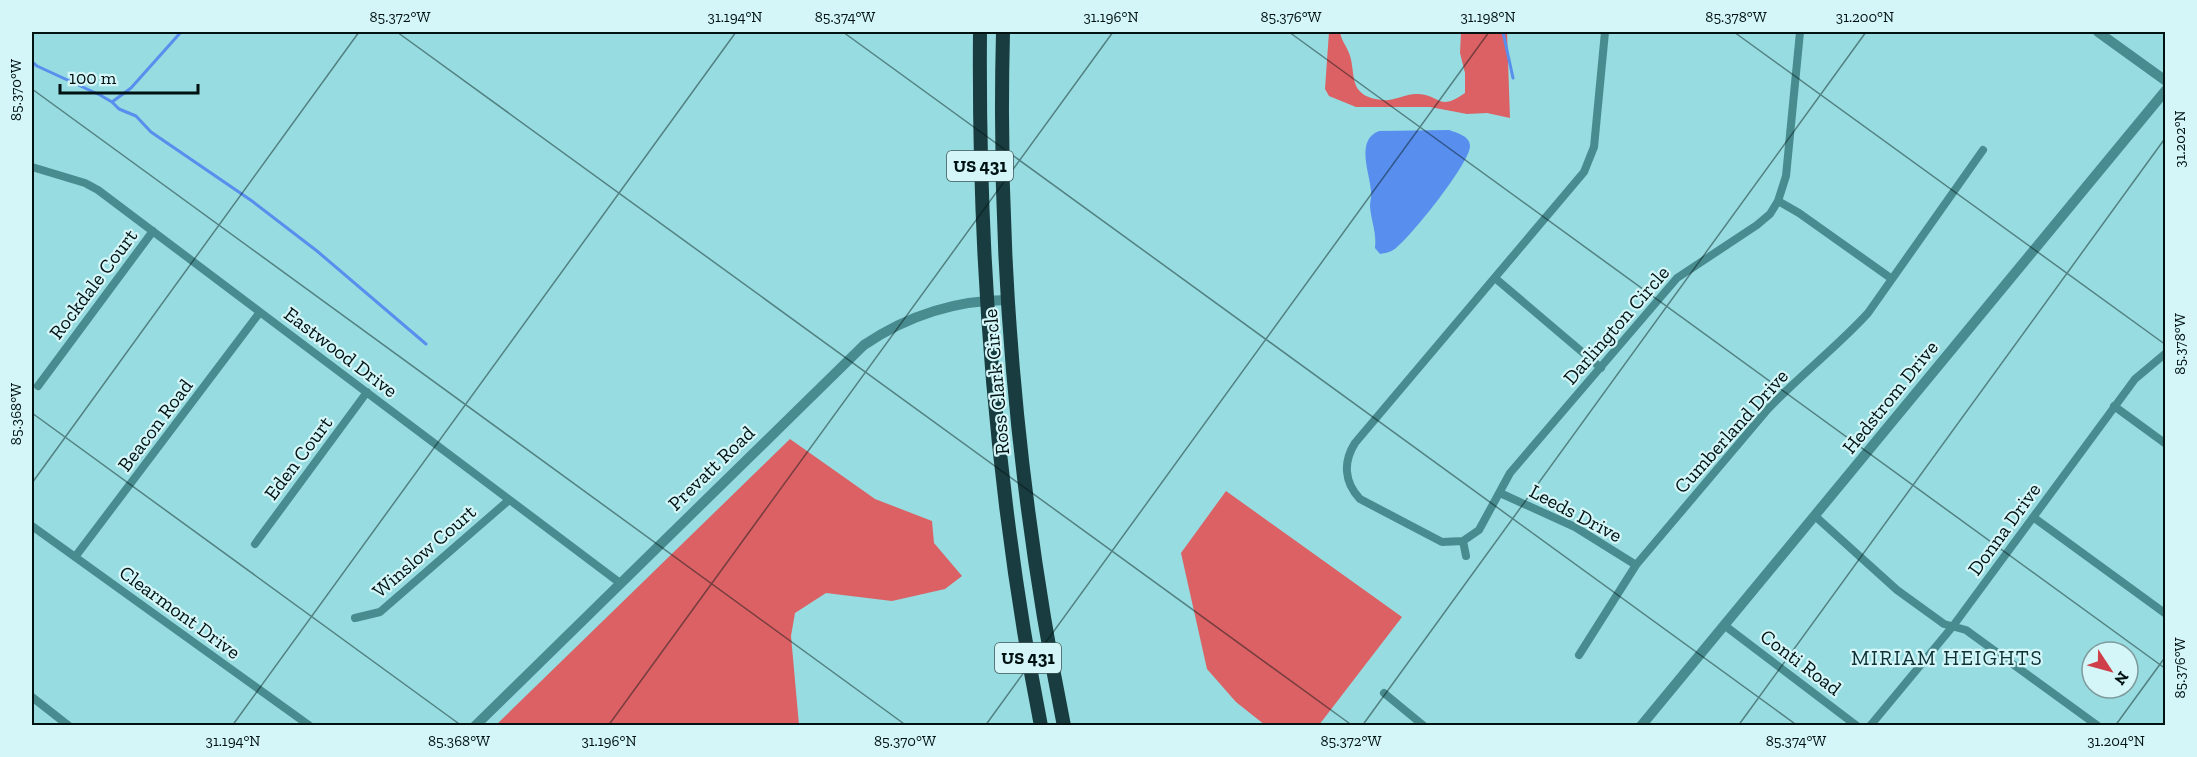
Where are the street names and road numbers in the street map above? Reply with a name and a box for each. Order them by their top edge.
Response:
road number: US 431 [947,151,1013,181]
street label: Rockdale Court [44,224,143,344]
street label: Darlington Circle [1558,261,1674,389]
street label: Eastwood Drive [280,302,402,402]
street label: Ross Clark Circle [978,308,1014,456]
street label: Hedstrom Drive [1837,336,1943,458]
street label: Cumberland Drive [1669,364,1793,498]
street label: Beacon Road [112,374,198,476]
street label: Eden Court [259,411,338,505]
street label: Prevatt Road [663,421,759,515]
street label: Donna Drive [1962,478,2046,580]
street label: Leeds Drive [1526,479,1626,547]
street label: Winslow Court [367,499,481,602]
street label: Clearmont Drive [115,560,245,664]
street label: Conti Road [1756,624,1846,700]
road number: US 431 [995,643,1061,673]

